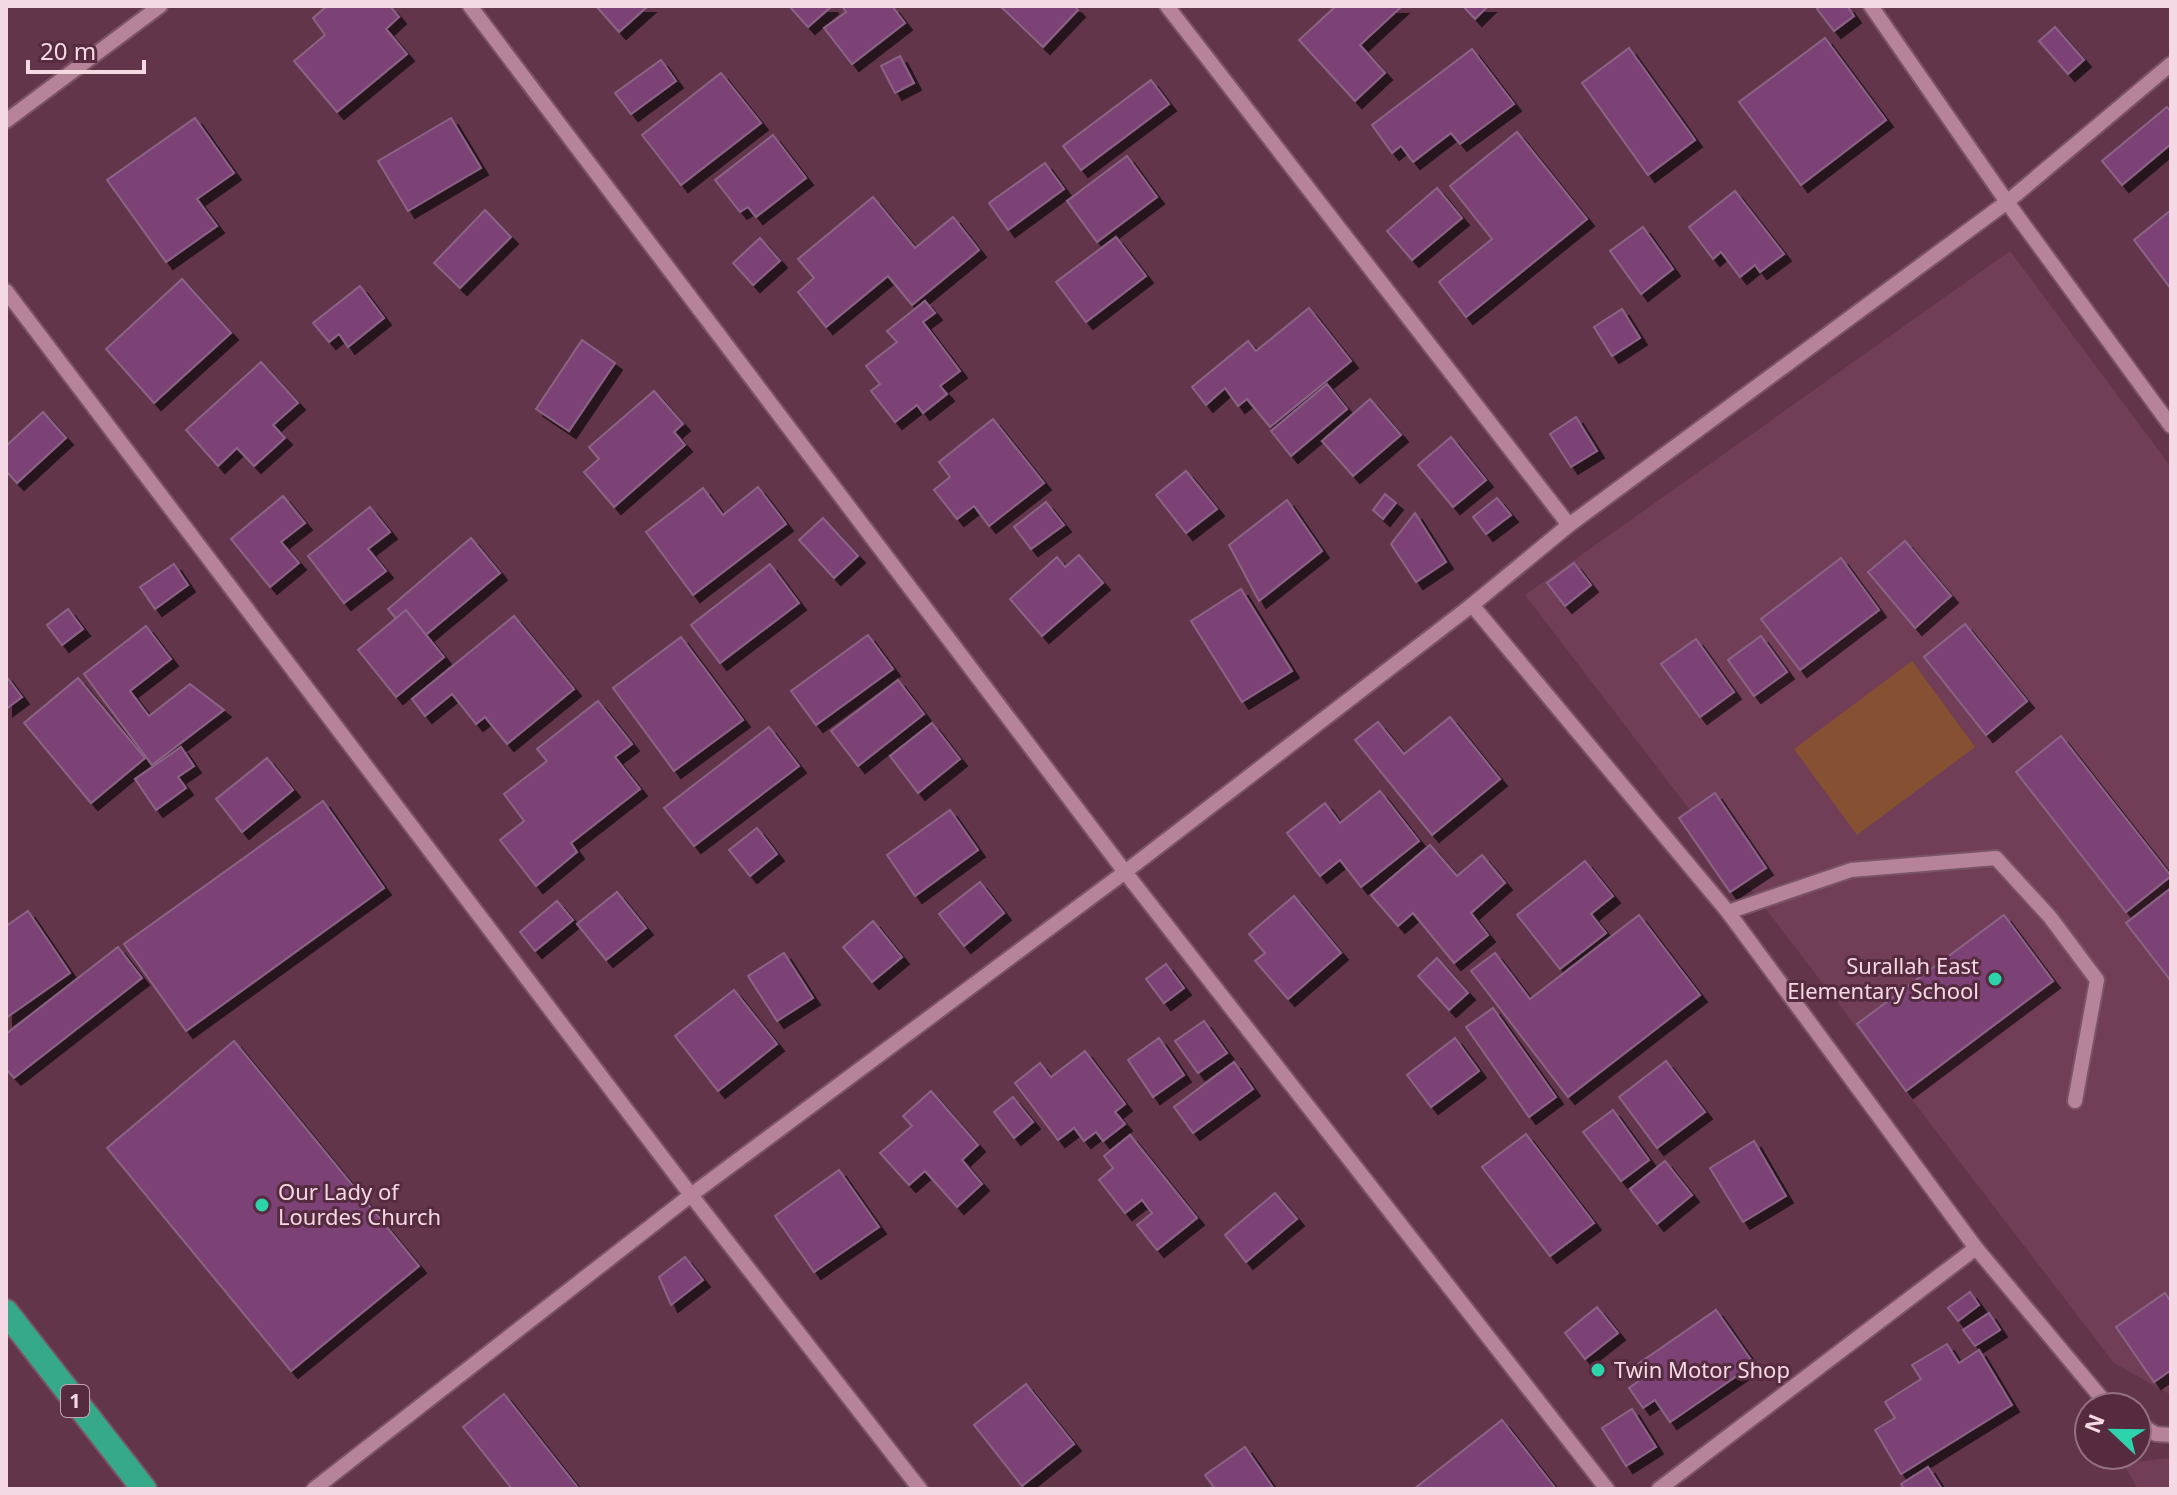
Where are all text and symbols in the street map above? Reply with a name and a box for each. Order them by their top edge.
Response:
scale bar [28,24,144,74]
text: 20 m [40,34,96,67]
place label: Surallah East Elementary School [1787,950,1979,1005]
marker: Surallah East Elementary School [1986,970,2004,988]
place label: Our Lady of Lourdes Church [278,1176,441,1231]
marker: Our Lady of Lourdes Church [253,1196,271,1214]
place label: Twin Motor Shop [1614,1354,1790,1384]
marker: Twin Motor Shop [1589,1361,1607,1379]
road number: 1 [61,1385,89,1417]
north arrow [2073,1391,2153,1471]
text: N [2076,1409,2111,1437]

